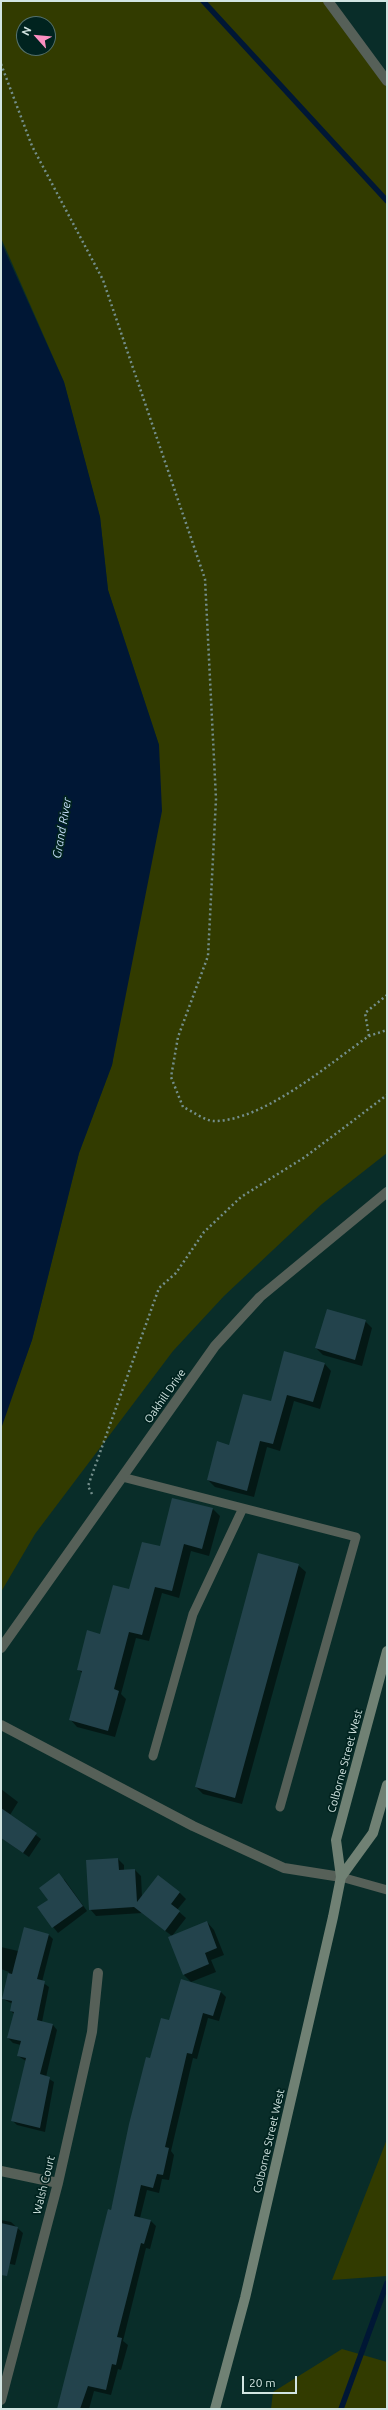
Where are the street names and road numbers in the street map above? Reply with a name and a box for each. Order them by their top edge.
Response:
street label: Oakhill Drive [142,1366,188,1426]
street label: Colborne Street West [325,1708,365,1814]
street label: Colborne Street West [251,2088,287,2194]
street label: Walsh Court [30,2154,58,2216]

